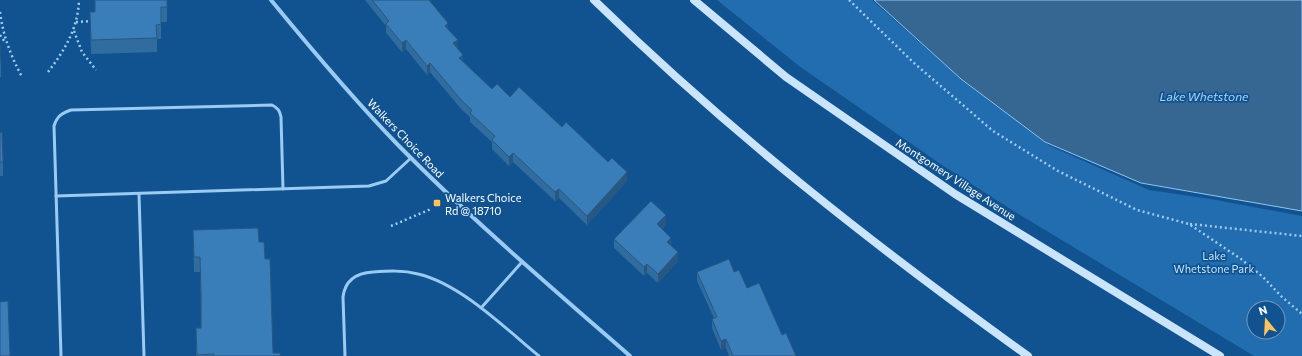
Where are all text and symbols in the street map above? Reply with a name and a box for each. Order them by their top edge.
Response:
water label: Lake Whetstone [1160,89,1249,103]
street label: Walkers Choice Road [365,96,447,180]
street label: Montgomery Village Avenue [894,135,1018,223]
place label: Walkers Choice Rd @ 18710 [445,191,522,217]
marker: Walkers Choice Rd @ 18710 [432,198,442,208]
park label: Lake Whetstone Park [1174,249,1255,275]
north arrow [1246,300,1286,340]
text: N [1257,303,1269,317]

